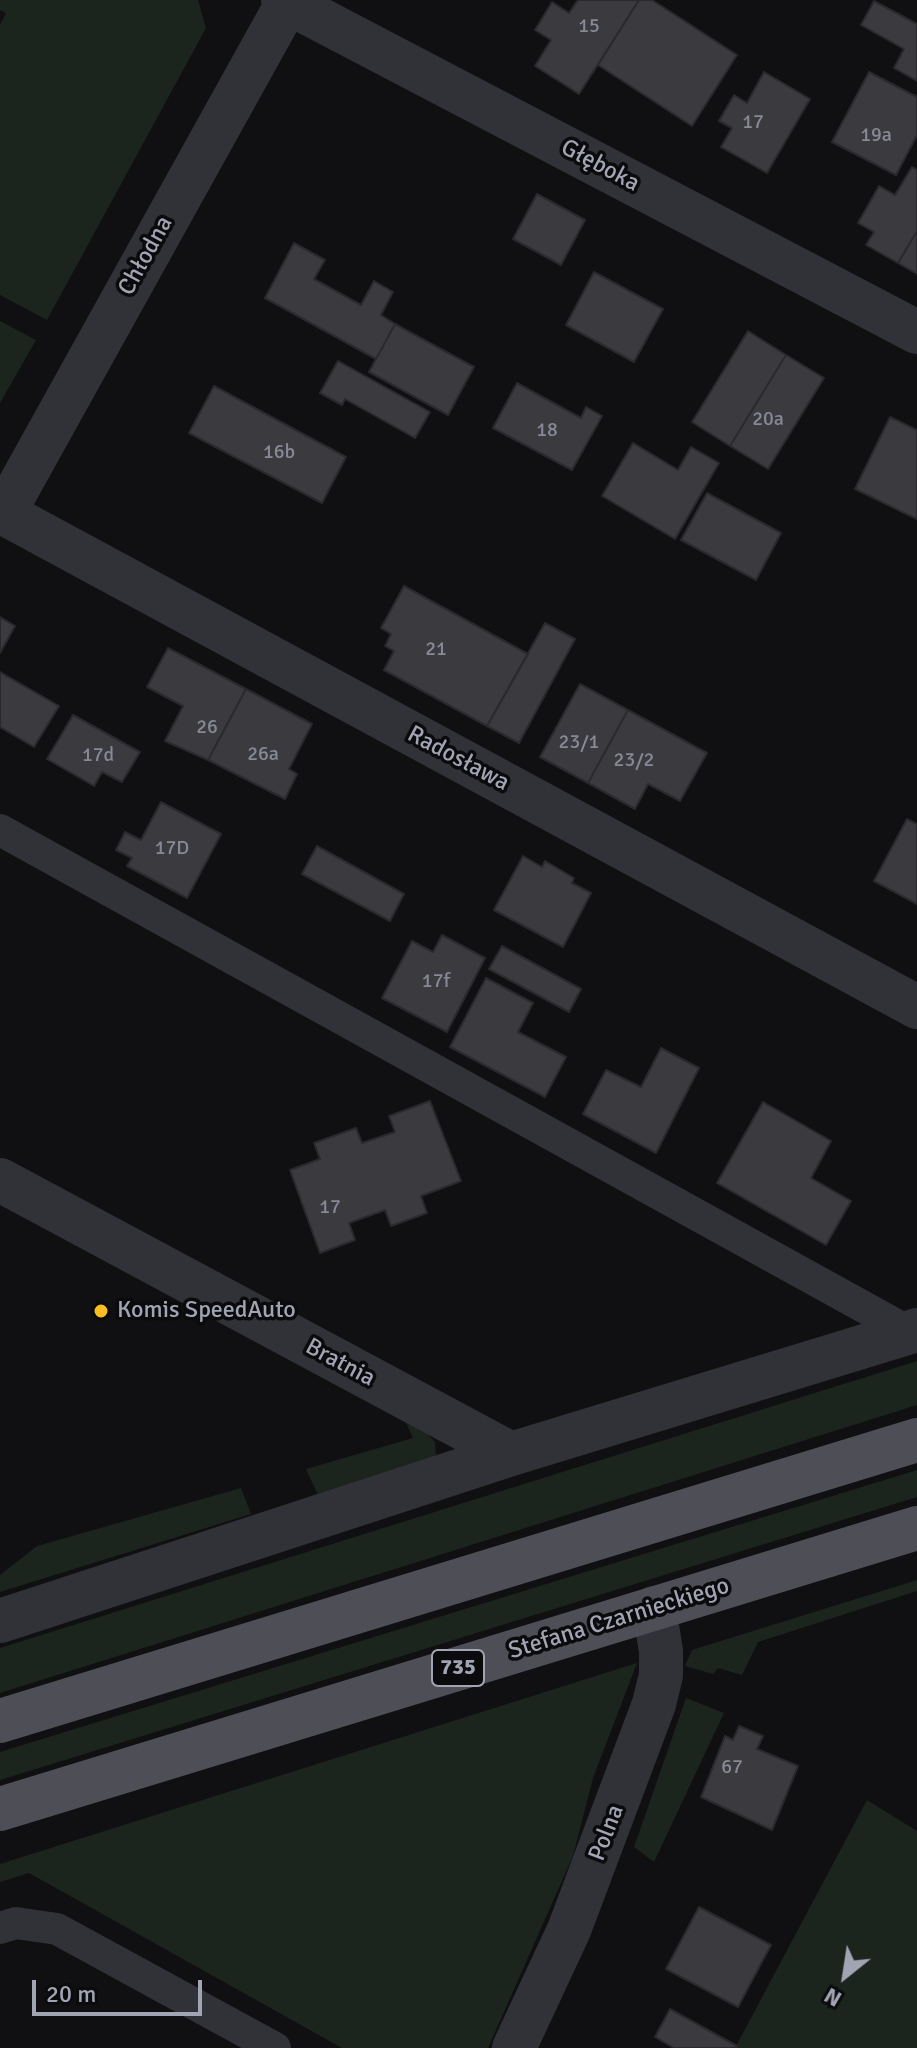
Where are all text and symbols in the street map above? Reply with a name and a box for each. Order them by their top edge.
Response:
house number: 15 [578,15,600,39]
house number: 17 [742,111,764,135]
house number: 19a [860,124,892,148]
street label: Głęboka [556,133,644,199]
street label: Chłodna [113,211,179,301]
house number: 20a [752,408,784,432]
house number: 18 [536,419,558,443]
house number: 16b [263,441,295,465]
house number: 21 [425,638,447,662]
house number: 26 [196,716,218,740]
street label: Radosława [402,720,514,798]
house number: 23/1 [559,731,599,755]
house number: 26a [247,743,279,767]
house number: 17d [82,744,114,768]
house number: 23/2 [614,749,654,773]
house number: 17D [155,837,189,861]
house number: 17f [422,970,450,994]
house number: 17 [319,1196,341,1220]
place label: Komis SpeedAuto [117,1297,296,1325]
marker: Komis SpeedAuto [92,1302,110,1320]
street label: Bratnia [300,1333,380,1393]
street label: Stefana Czarnieckiego [505,1572,733,1666]
road number: 735 [432,1650,484,1686]
house number: 67 [721,1756,743,1780]
street label: Polna [583,1801,631,1865]
north arrow [805,1936,885,2016]
scale bar [36,1964,206,2014]
text: 20 m [46,1979,96,2009]
text: N [819,1982,846,2013]

